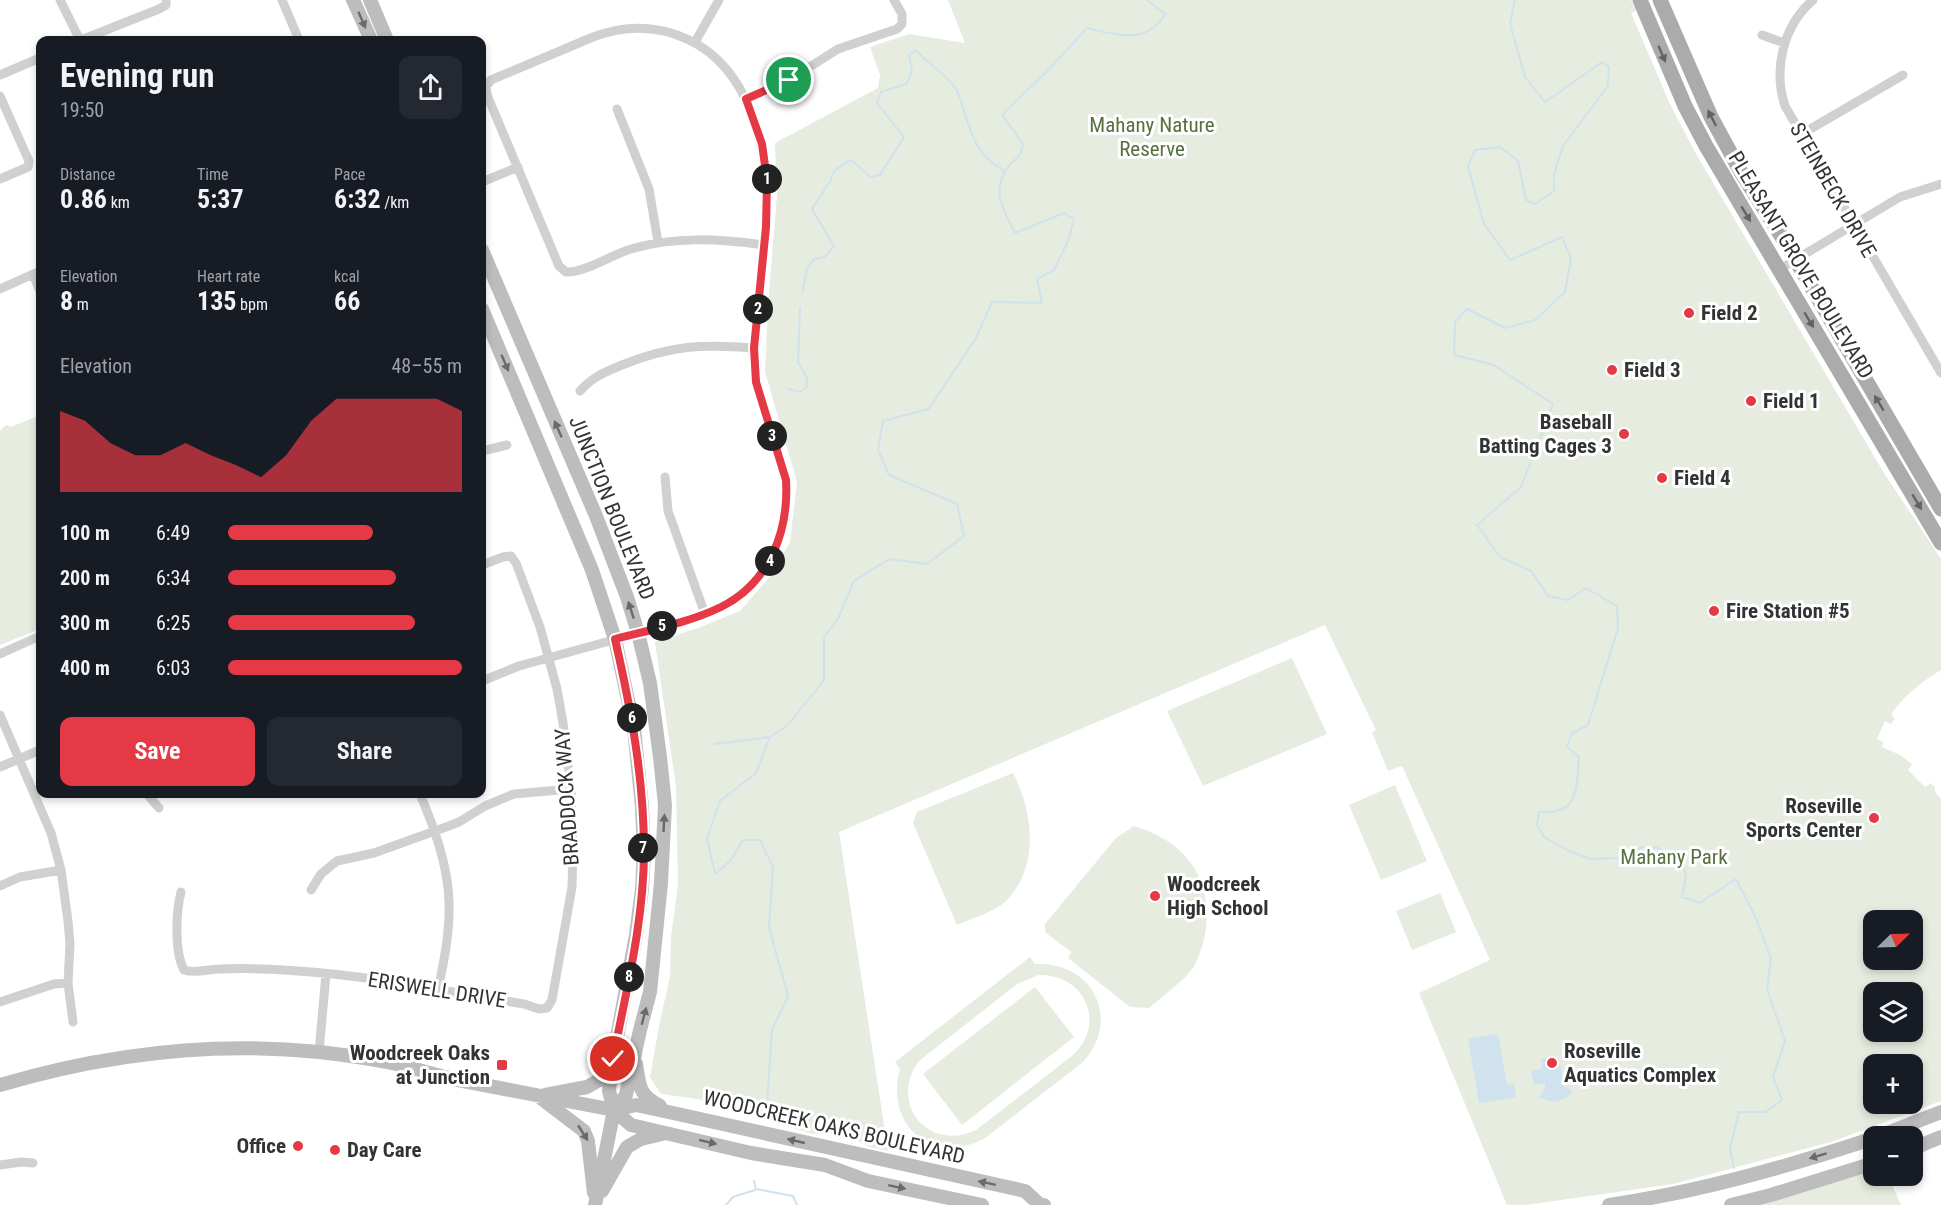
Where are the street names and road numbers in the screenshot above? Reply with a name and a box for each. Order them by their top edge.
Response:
street label: STEINBECK DRIVE [1785,119,1881,261]
street label: PLEASANT GROVE BOULEVARD [1724,147,1878,383]
street label: JUNCTION BOULEVARD [564,413,660,603]
street label: BRADDOCK WAY [550,728,584,866]
street label: ERISWELL DRIVE [366,967,508,1013]
street label: WOODCREEK OAKS BOULEVARD [701,1085,967,1169]

